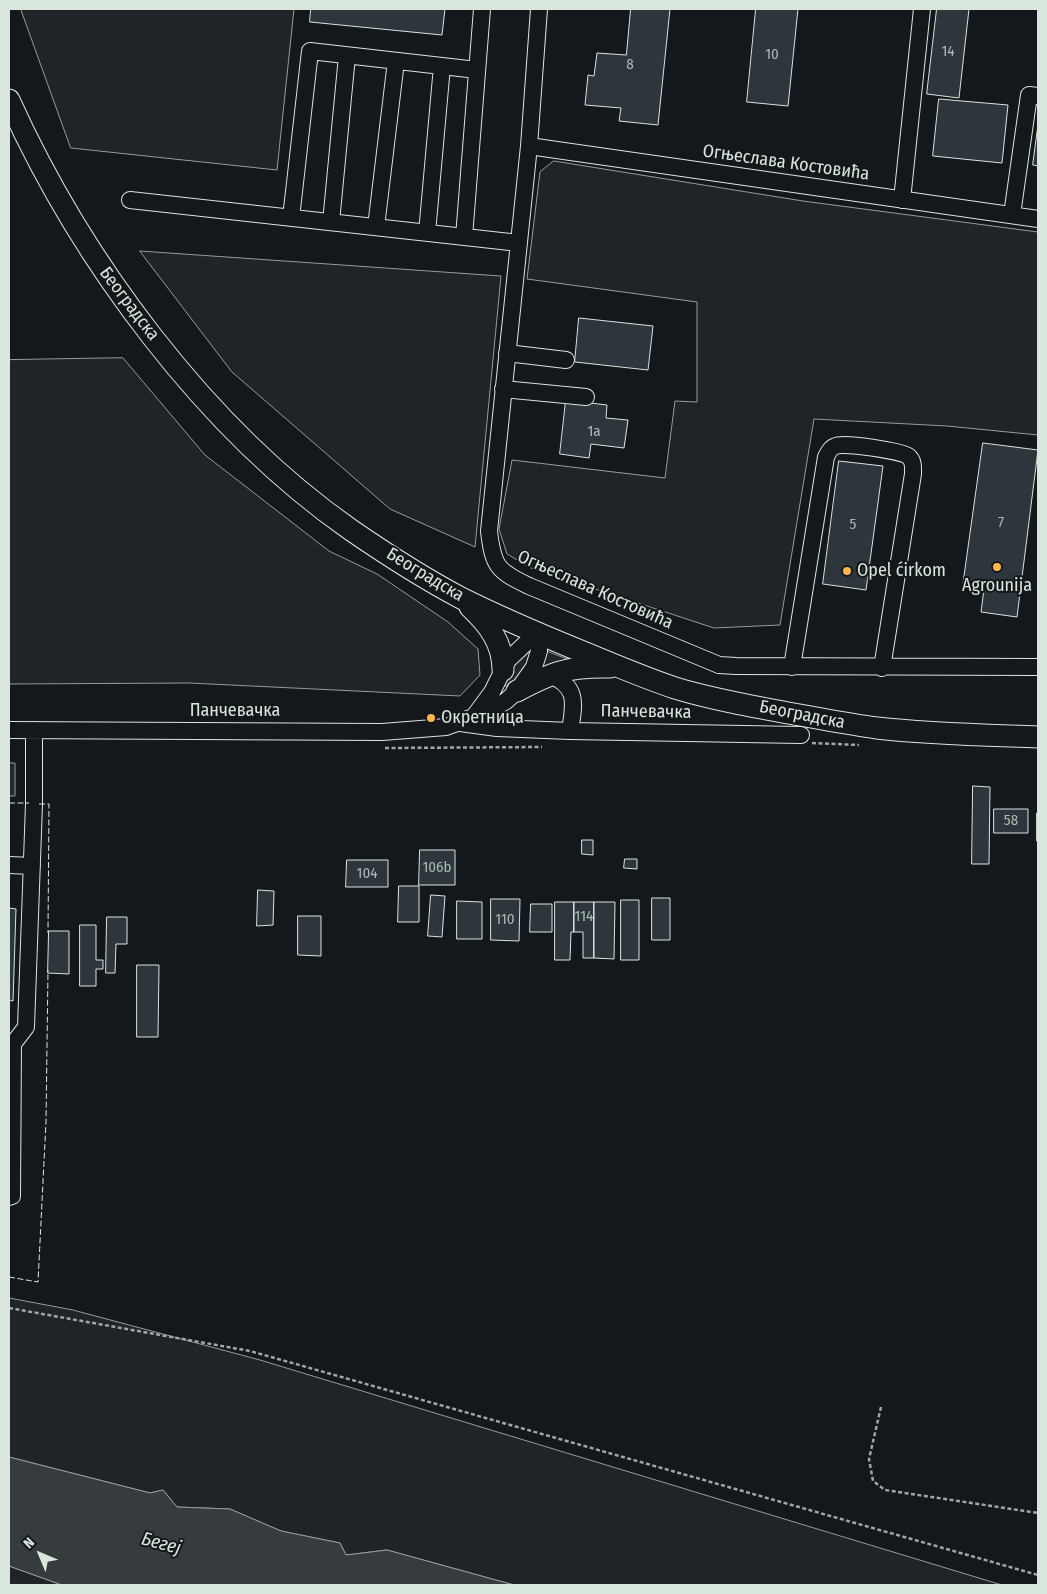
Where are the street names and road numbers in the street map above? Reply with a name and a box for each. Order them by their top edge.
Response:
street label: Огњеслава Костовића [701,141,871,185]
street label: Београдска [94,263,164,345]
street label: Београдска [382,543,468,607]
street label: Огњеслава Костовића [514,546,676,634]
street label: Београдска [757,696,847,734]
street label: Панчевачка [190,700,280,722]
street label: Панчевачка [601,700,691,724]

